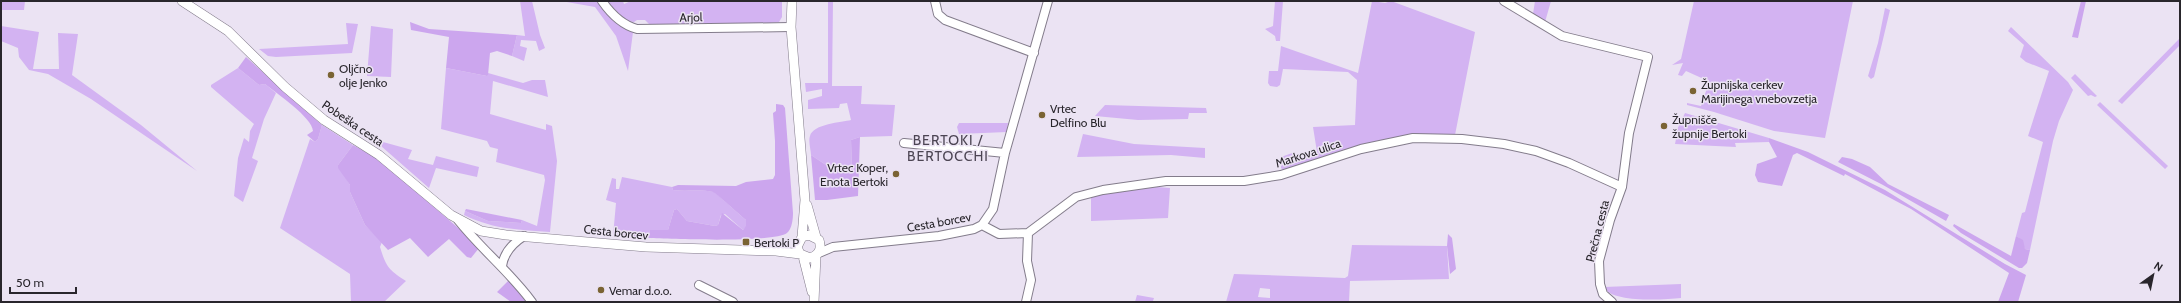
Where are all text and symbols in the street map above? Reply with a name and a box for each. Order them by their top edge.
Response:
street label: Arjol [679,9,703,25]
place label: Oljčno olje Jenko [339,61,388,90]
marker: Oljčno olje Jenko [326,70,336,80]
place label: Župnijska cerkev Marijinega vnebovzetja [1701,77,1817,106]
marker: Župnijska cerkev Marijinega vnebovzetja [1688,86,1698,96]
street label: Pobeška cesta [319,97,387,149]
place label: Vrtec Delfino Blu [1050,101,1106,130]
marker: Vrtec Delfino Blu [1037,110,1047,120]
place label: Župnišče župnije Bertoki [1672,112,1747,141]
marker: Župnišče župnije Bertoki [1659,121,1669,131]
district label: BERTOKI / BERTOCCHI [907,131,989,165]
street label: Markova ulica [1273,135,1343,171]
place label: Vrtec Koper, Enota Bertoki [820,160,888,189]
marker: Vrtec Koper, Enota Bertoki [891,169,901,179]
street label: Prečna cesta [1582,198,1612,264]
street label: Cesta borcev [906,209,972,235]
street label: Cesta borcev [583,221,649,243]
place label: Bertoki P [754,235,799,250]
marker: Bertoki P [741,237,751,247]
north arrow [2133,255,2173,295]
text: N [2151,259,2166,275]
scale bar [10,269,76,295]
text: 50 m [16,275,44,290]
place label: Vemar d.o.o. [609,283,672,298]
marker: Vemar d.o.o. [596,285,606,295]

